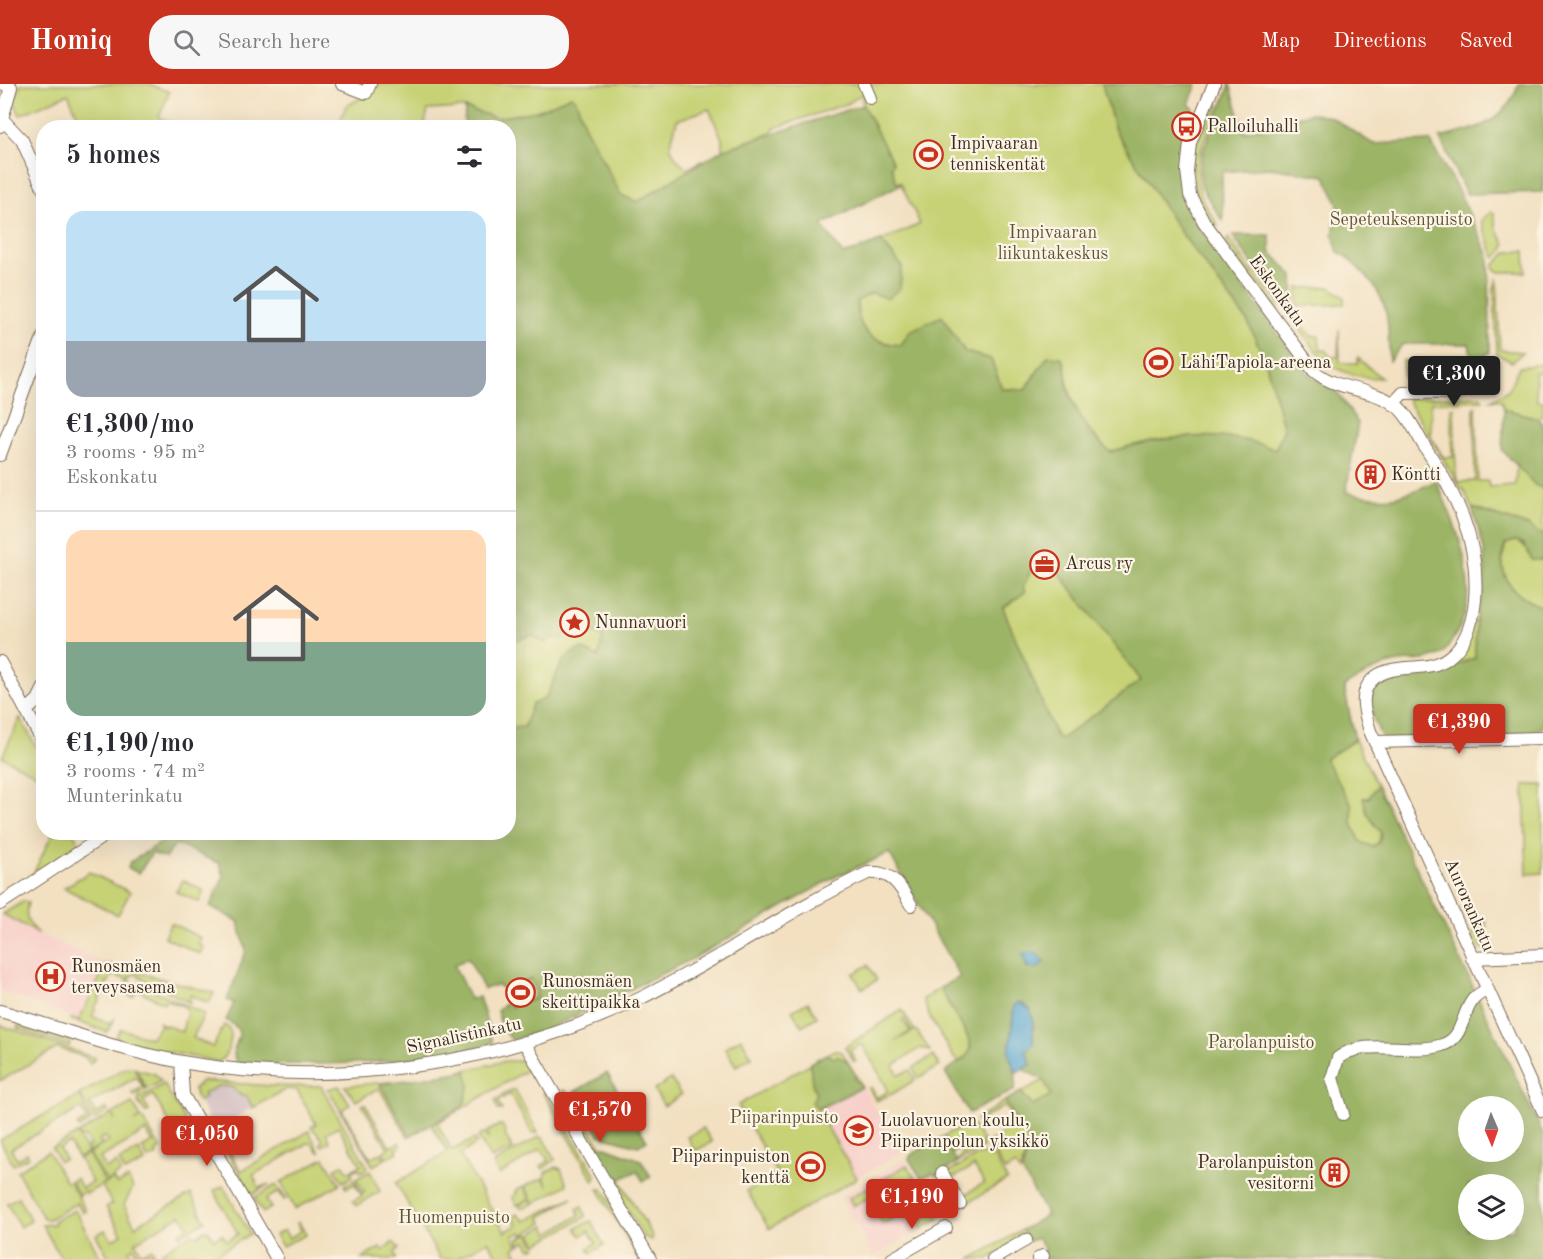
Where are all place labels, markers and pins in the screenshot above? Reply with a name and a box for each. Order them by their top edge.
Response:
bus stop icon: Palloiluhalli [1170,111,1202,143]
place label: Palloiluhalli [1207,118,1299,136]
place label: Impivaaran tenniskentät [950,135,1046,174]
sports icon: Impivaaran tenniskentät [913,138,945,170]
sports icon: LähiTapiola-areena [1143,347,1175,379]
place label: LähiTapiola-areena [1180,354,1331,372]
pin: €1,300 [1405,356,1503,407]
building icon: Köntti [1354,459,1386,491]
place label: Köntti [1391,466,1441,484]
office icon: Arcus ry [1028,548,1060,580]
place label: Arcus ry [1065,555,1134,573]
place icon: Nunnavuori [558,607,590,639]
place label: Nunnavuori [595,614,687,632]
pin: €1,390 [1410,704,1508,755]
place label: Runosmäen terveysasema [71,958,176,997]
hospital icon: Runosmäen terveysasema [34,961,66,993]
place label: Runosmäen skeittipaikka [542,973,641,1012]
sports icon: Runosmäen skeittipaikka [505,976,537,1008]
pin: €1,570 [551,1092,649,1143]
place label: Luolavuoren koulu, Piiparinpolun yksikkö [880,1112,1049,1151]
school or university icon: Luolavuoren koulu, Piiparinpolun yksikkö [843,1115,875,1147]
pin: €1,050 [158,1116,256,1167]
place label: Piiparinpuiston kenttä [671,1148,790,1187]
sports icon: Piiparinpuiston kenttä [795,1151,827,1183]
place label: Parolanpuiston vesitorni [1197,1154,1314,1193]
building icon: Parolanpuiston vesitorni [1319,1157,1351,1189]
pin: €1,190 [863,1179,961,1230]

